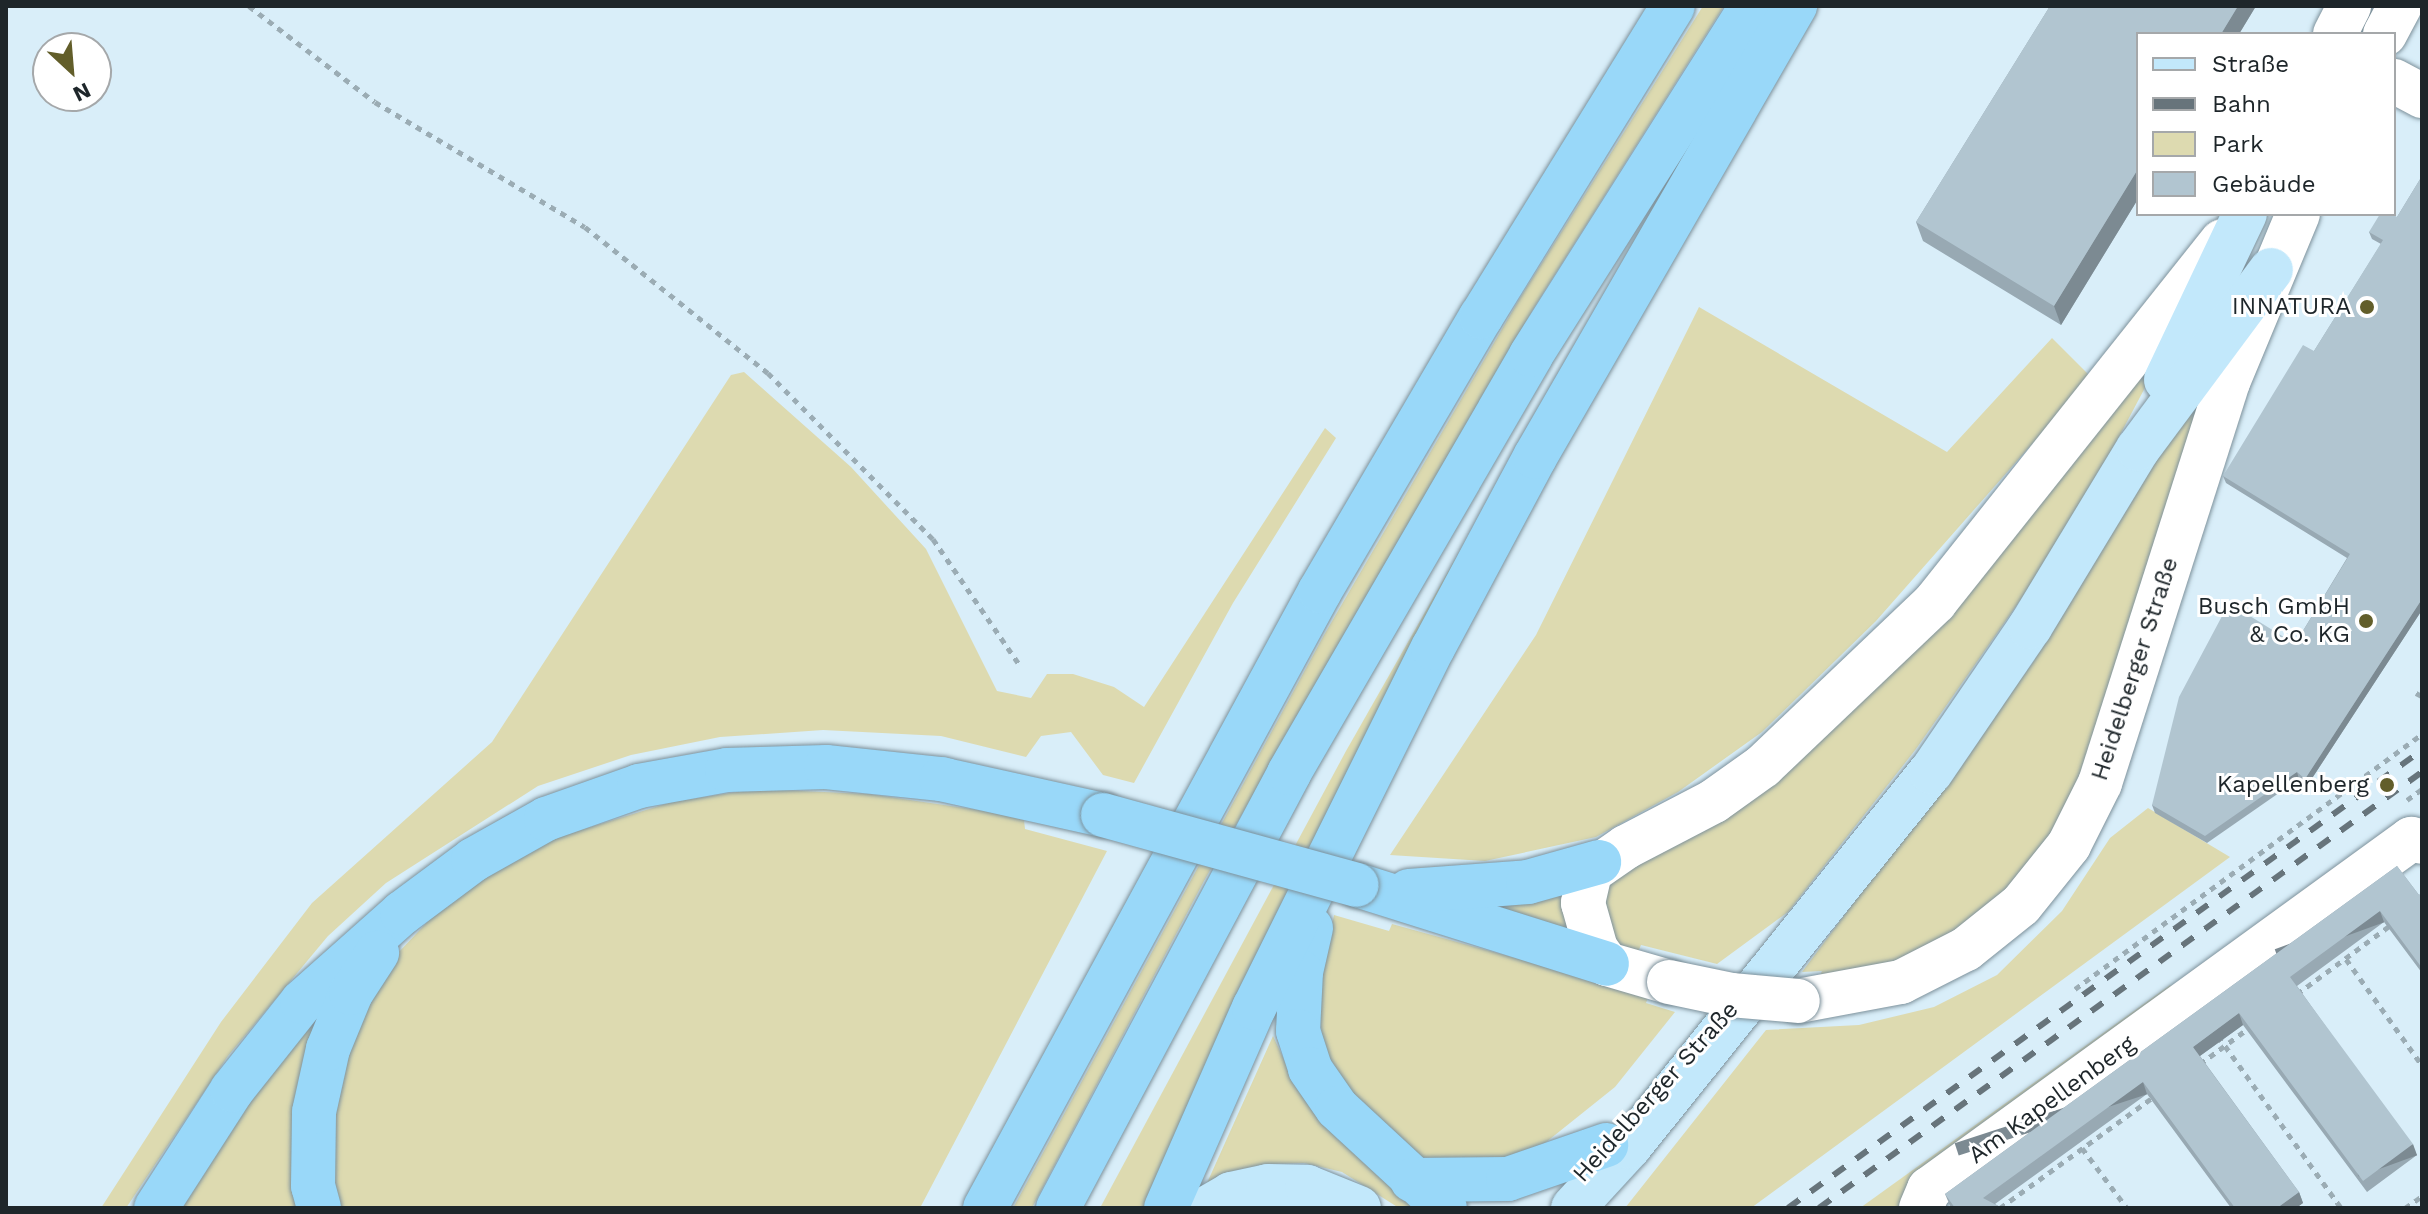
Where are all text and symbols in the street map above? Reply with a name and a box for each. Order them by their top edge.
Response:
north arrow [32,32,112,112]
legend [2136,32,2396,216]
text: Straße [2212,50,2289,78]
text: N [69,77,95,107]
text: Bahn [2212,90,2271,118]
text: Park [2212,130,2264,158]
text: Gebäude [2212,170,2316,198]
place label: INNATURA [2232,293,2351,321]
marker: INNATURA [2358,298,2376,316]
street label: Heidelberger Straße [2085,553,2185,785]
place label: Busch GmbH & Co. KG [2198,593,2350,649]
marker: Busch GmbH & Co. KG [2357,612,2375,630]
place label: Kapellenberg [2217,771,2369,799]
marker: Kapellenberg [2376,774,2398,796]
street label: Heidelberger Straße [1567,996,1745,1188]
street label: Am Kapellenberg [1963,1030,2141,1170]

